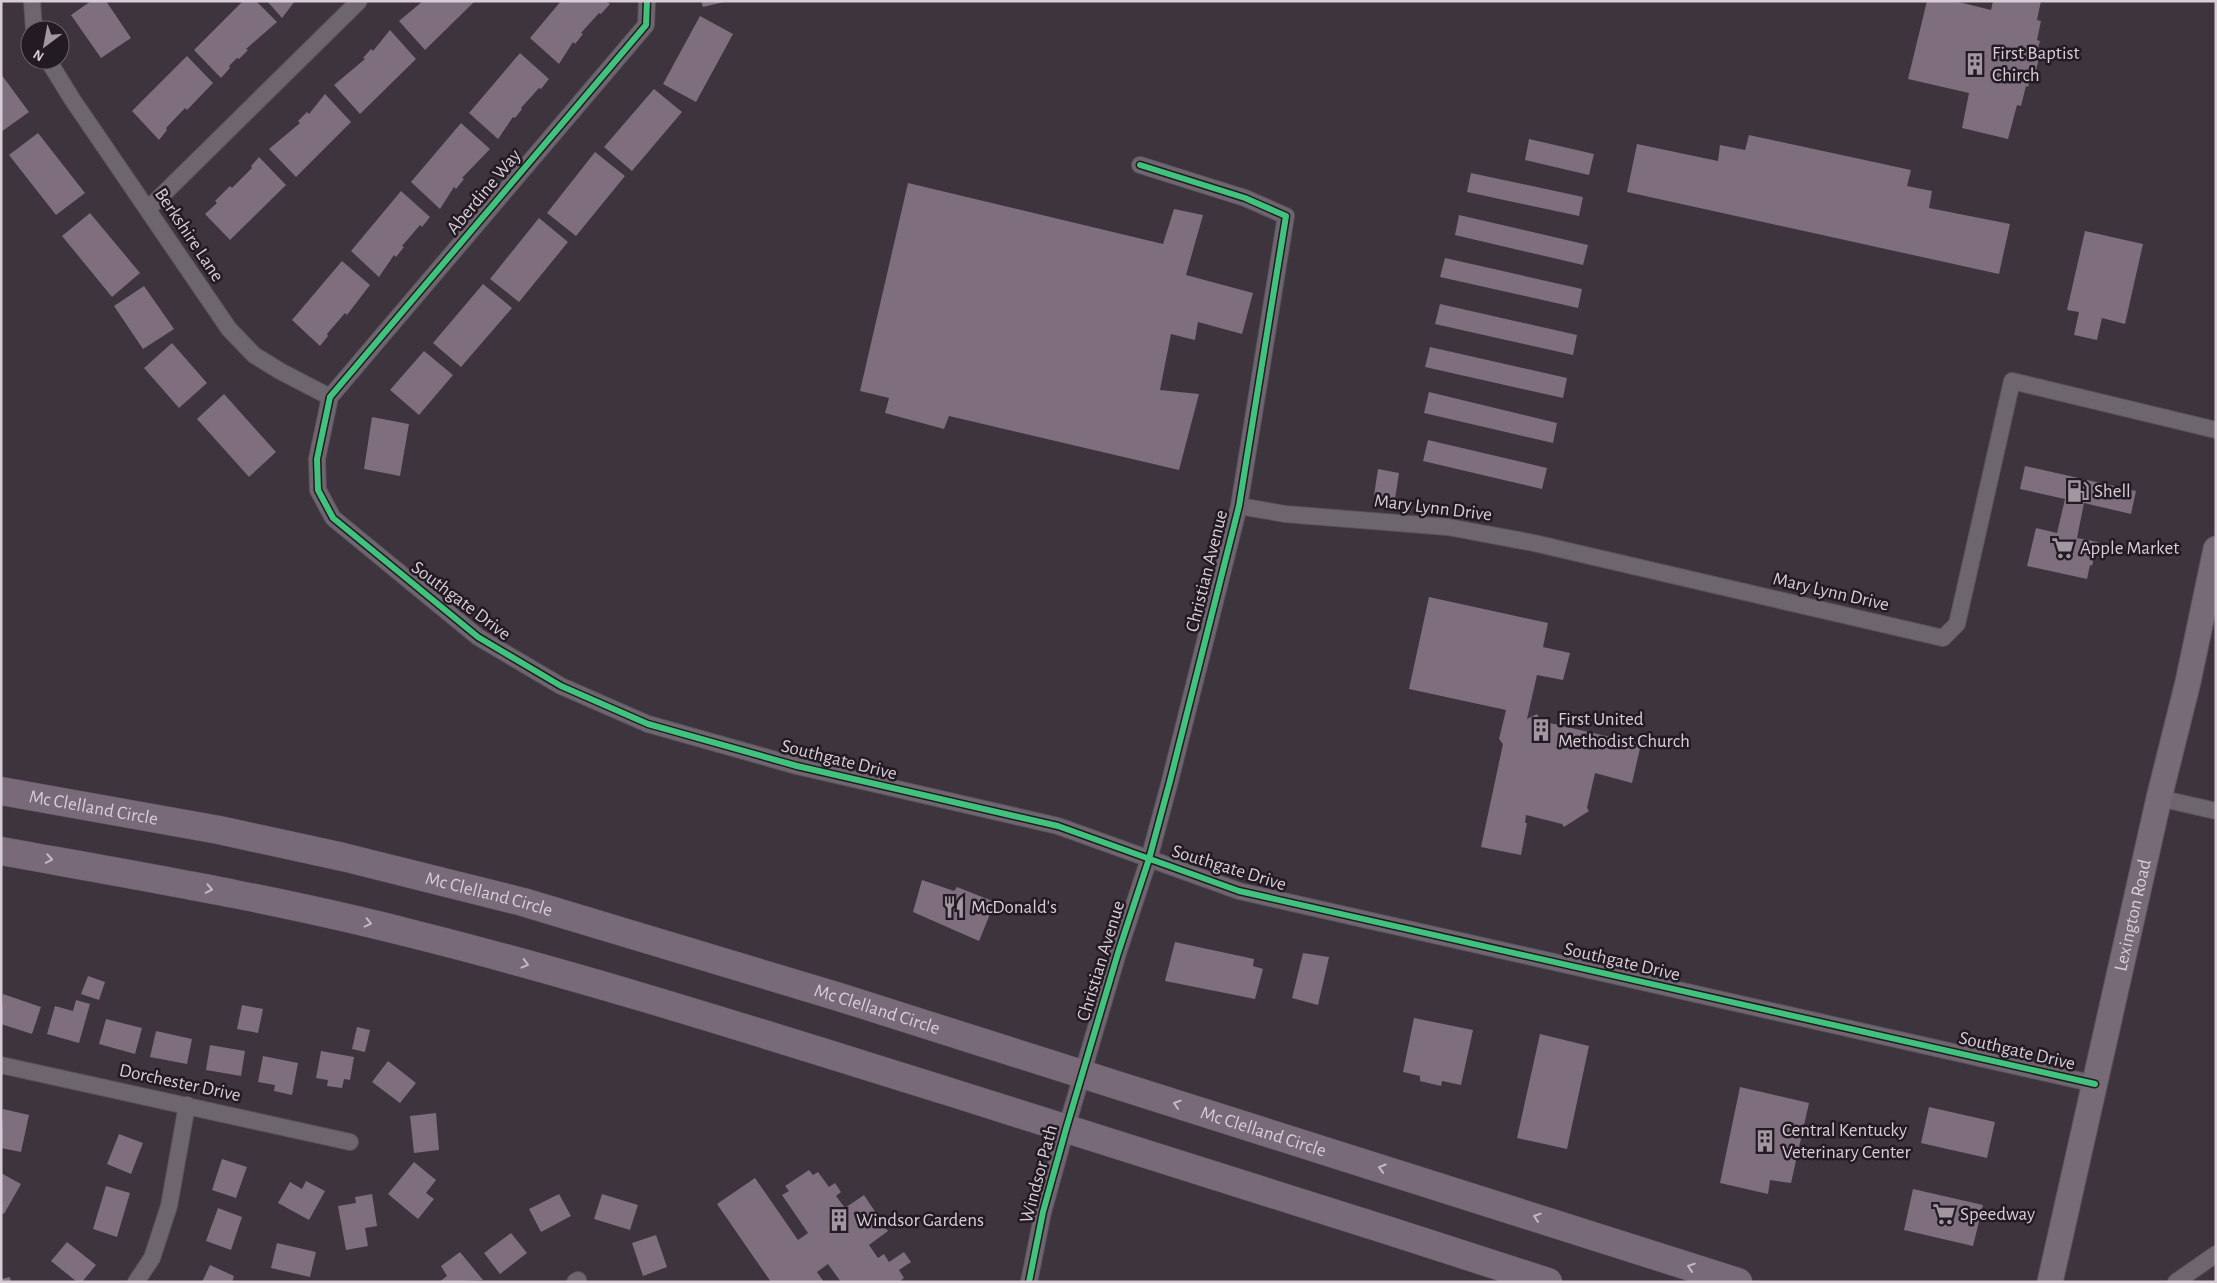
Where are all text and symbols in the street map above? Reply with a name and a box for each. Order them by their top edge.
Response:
north arrow [20,20,70,70]
place label: First Baptist Chirch [1992,44,2080,85]
text: N [31,47,46,64]
building icon: First Baptist Chirch [1962,51,1988,77]
street label: Aberdine Way [443,146,525,238]
street label: Berkshire Lane [151,185,227,285]
fuel station icon: Shell [2065,478,2091,504]
place label: Shell [2094,482,2131,501]
street label: Mary Lynn Drive [1373,491,1493,525]
street label: Christian Avenue [1183,508,1231,634]
supermarket icon: Apple Market [2050,535,2076,561]
place label: Apple Market [2080,539,2179,558]
street label: Southgate Drive [408,558,514,644]
street label: Mary Lynn Drive [1771,569,1891,615]
place label: First United Methodist Church [1558,710,1690,751]
building icon: First United Methodist Church [1528,717,1554,743]
street label: Southgate Drive [779,736,899,784]
street label: Mc Clelland Circle [28,787,160,828]
street label: Southgate Drive [1170,842,1288,894]
one-way arrow [45,854,54,864]
street label: Lexington Road [2111,857,2154,973]
street label: Mc Clelland Circle [423,868,555,920]
one-way arrow [205,883,213,894]
restaurant icon: McDonald's [941,894,967,920]
place label: McDonald's [971,898,1057,917]
street label: Christian Avenue [1074,898,1128,1024]
one-way arrow [363,917,372,928]
street label: Southgate Drive [1562,939,1682,985]
one-way arrow [521,958,530,969]
street label: Mc Clelland Circle [812,981,942,1038]
street label: Southgate Drive [1957,1028,2077,1074]
street label: Dorchester Drive [117,1061,243,1105]
one-way arrow [1173,1099,1181,1109]
street label: Mc Clelland Circle [1198,1103,1328,1160]
place label: Central Kentucky Veterinary Center [1782,1121,1911,1162]
street label: Windsor Path [1017,1123,1061,1225]
building icon: Central Kentucky Veterinary Center [1752,1128,1778,1154]
one-way arrow [1378,1164,1386,1174]
supermarket icon: Speedway [1931,1201,1957,1227]
place label: Speedway [1960,1205,2035,1224]
building icon: Windsor Gardens [826,1207,852,1233]
place label: Windsor Gardens [856,1211,984,1230]
one-way arrow [1533,1213,1541,1223]
one-way arrow [1688,1262,1696,1272]

